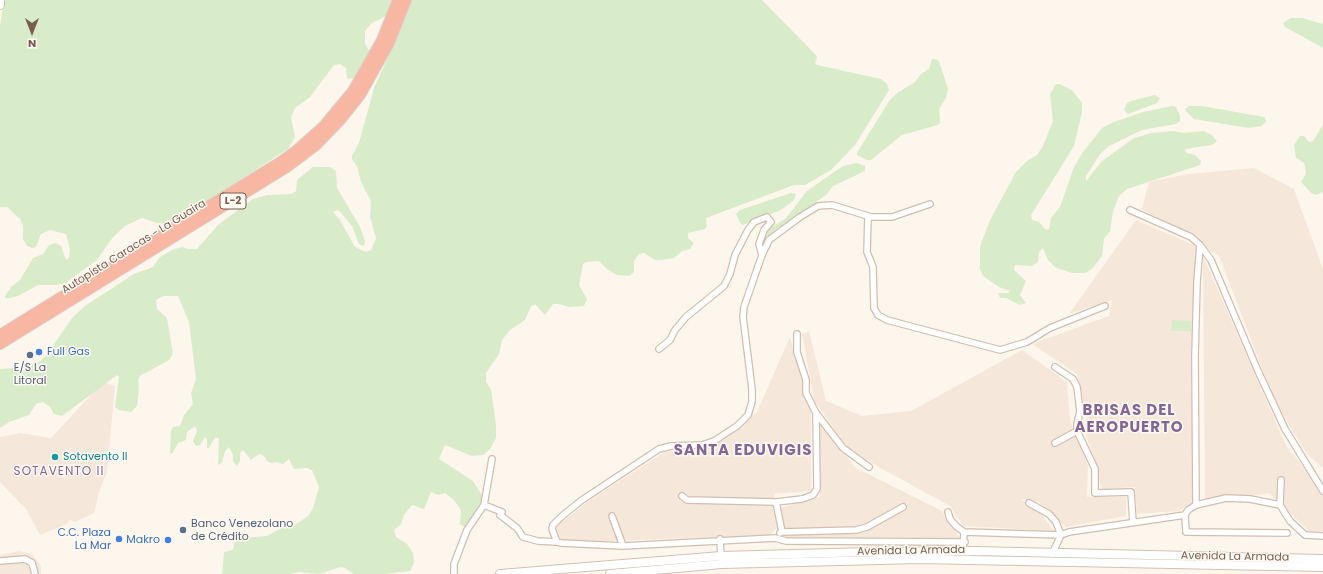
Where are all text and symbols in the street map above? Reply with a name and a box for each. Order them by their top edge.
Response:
north arrow [12,12,52,52]
text: N [28,36,36,52]
road number: L-2 [220,193,246,209]
street label: Autopista Caracas - La Guaira [60,197,208,297]
place label: Full Gas [47,345,90,359]
marker: Full Gas [34,347,44,357]
marker: E/S La Litoral [25,350,35,360]
place label: E/S La Litoral [14,361,46,387]
district label: BRISAS DEL AEROPUERTO [1074,402,1184,437]
district label: SANTA EDUVIGIS [674,442,812,460]
place label: Sotavento II [63,450,127,464]
marker: Sotavento II [50,452,60,462]
district label: SOTAVENTO II [14,465,104,479]
place label: Banco Venezolano de Crédito [191,517,293,543]
marker: Banco Venezolano de Crédito [178,525,188,535]
place label: C.C. Plaza La Mar [58,526,111,552]
place label: Makro [126,533,160,547]
marker: C.C. Plaza La Mar [114,534,124,544]
marker: Makro [163,535,173,545]
street label: Avenida La Armada [857,543,965,559]
street label: Avenida La Armada [1181,549,1289,565]

